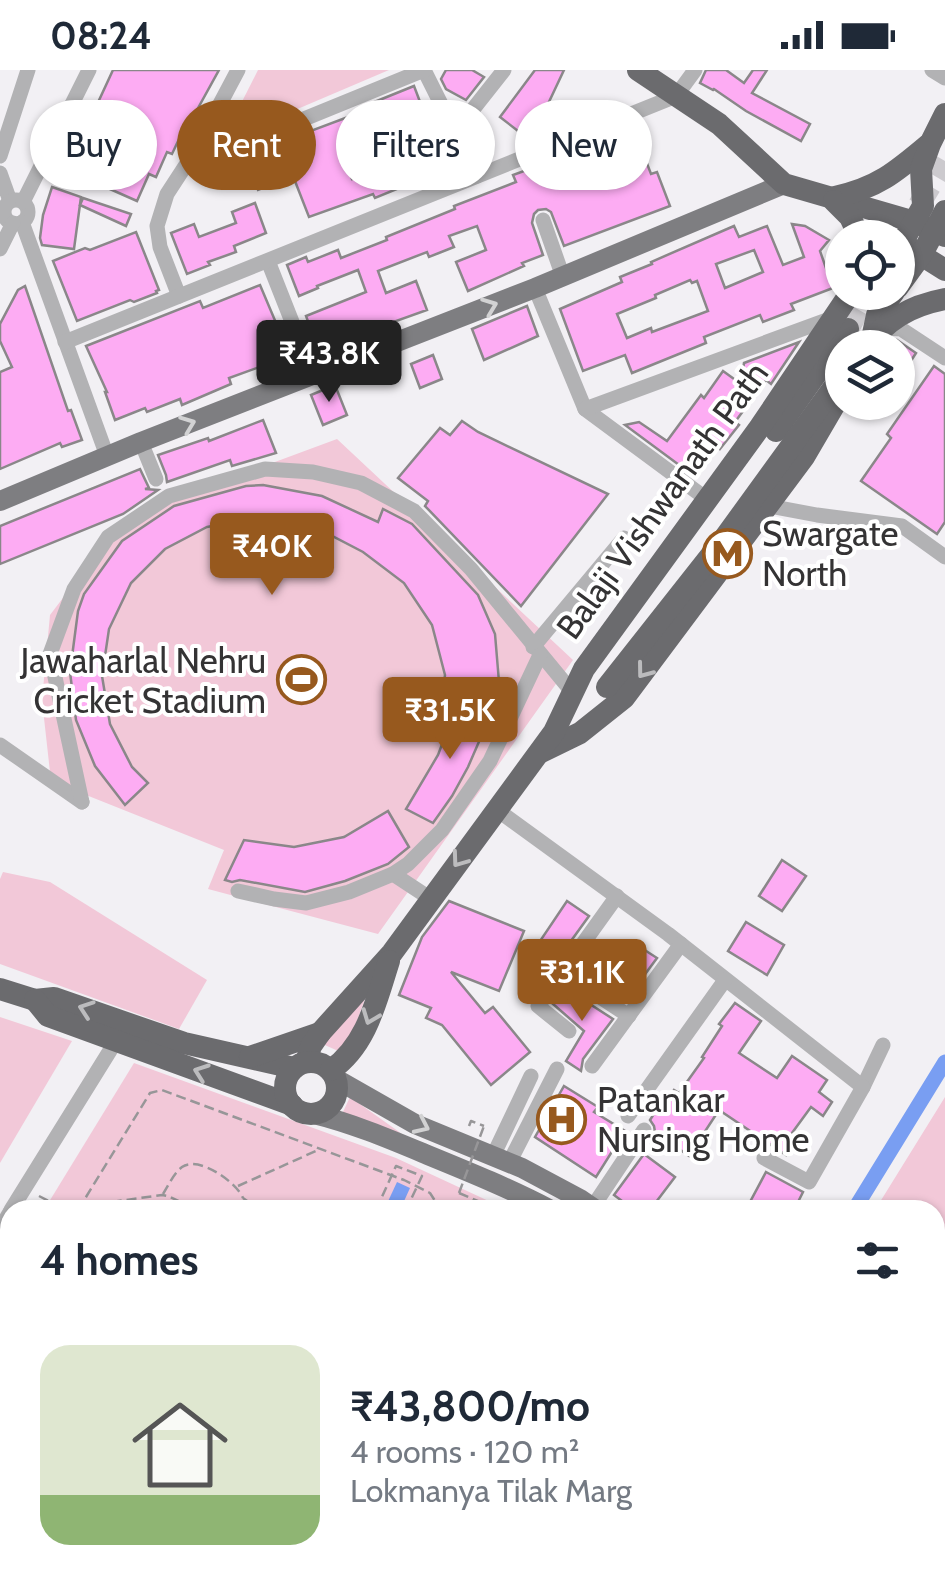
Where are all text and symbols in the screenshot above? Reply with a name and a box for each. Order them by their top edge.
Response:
text: 08:24 [50,12,152,59]
chip: Buy [30,100,157,190]
chip: Rent [177,100,316,190]
chip: Filters [336,100,495,190]
chip: New [515,100,652,190]
map controls [825,220,915,420]
button: locate [825,220,915,310]
one-way arrow [480,298,498,318]
pin: ₹43.8K [248,320,410,405]
button: layers [825,330,915,420]
text: ₹43.8K [278,333,380,372]
street label: Balaji Vishwanath Path [547,353,777,647]
one-way arrow [178,416,195,436]
place label: Swargate North [762,512,898,595]
pin: ₹40K [213,513,331,598]
text: ₹40K [232,526,312,565]
metro station icon: Swargate North [701,527,753,579]
place label: Jawaharlal Nehru Cricket Stadium [20,639,266,722]
sports icon: Jawaharlal Nehru Cricket Stadium [275,654,327,706]
one-way arrow [639,660,656,678]
pin: ₹31.5K [369,677,531,762]
text: ₹31.5K [405,690,495,729]
one-way arrow [453,849,471,867]
pin: ₹31.1K [501,939,663,1024]
text: ₹31.1K [540,952,624,991]
one-way arrow [79,1001,96,1021]
one-way arrow [361,1007,381,1025]
one-way arrow [193,1063,210,1084]
place label: Patankar Nursing Home [597,1078,810,1161]
hospital icon: Patankar Nursing Home [536,1093,588,1145]
one-way arrow [412,1113,430,1133]
icon: filters [850,1233,905,1288]
text: 4 homes [40,1234,199,1286]
text: ₹43,800/mo [350,1380,590,1432]
icon: home [120,1385,240,1505]
text: 4 rooms · 120 m² [350,1432,579,1471]
text: Lokmanya Tilak Marg [350,1471,632,1510]

